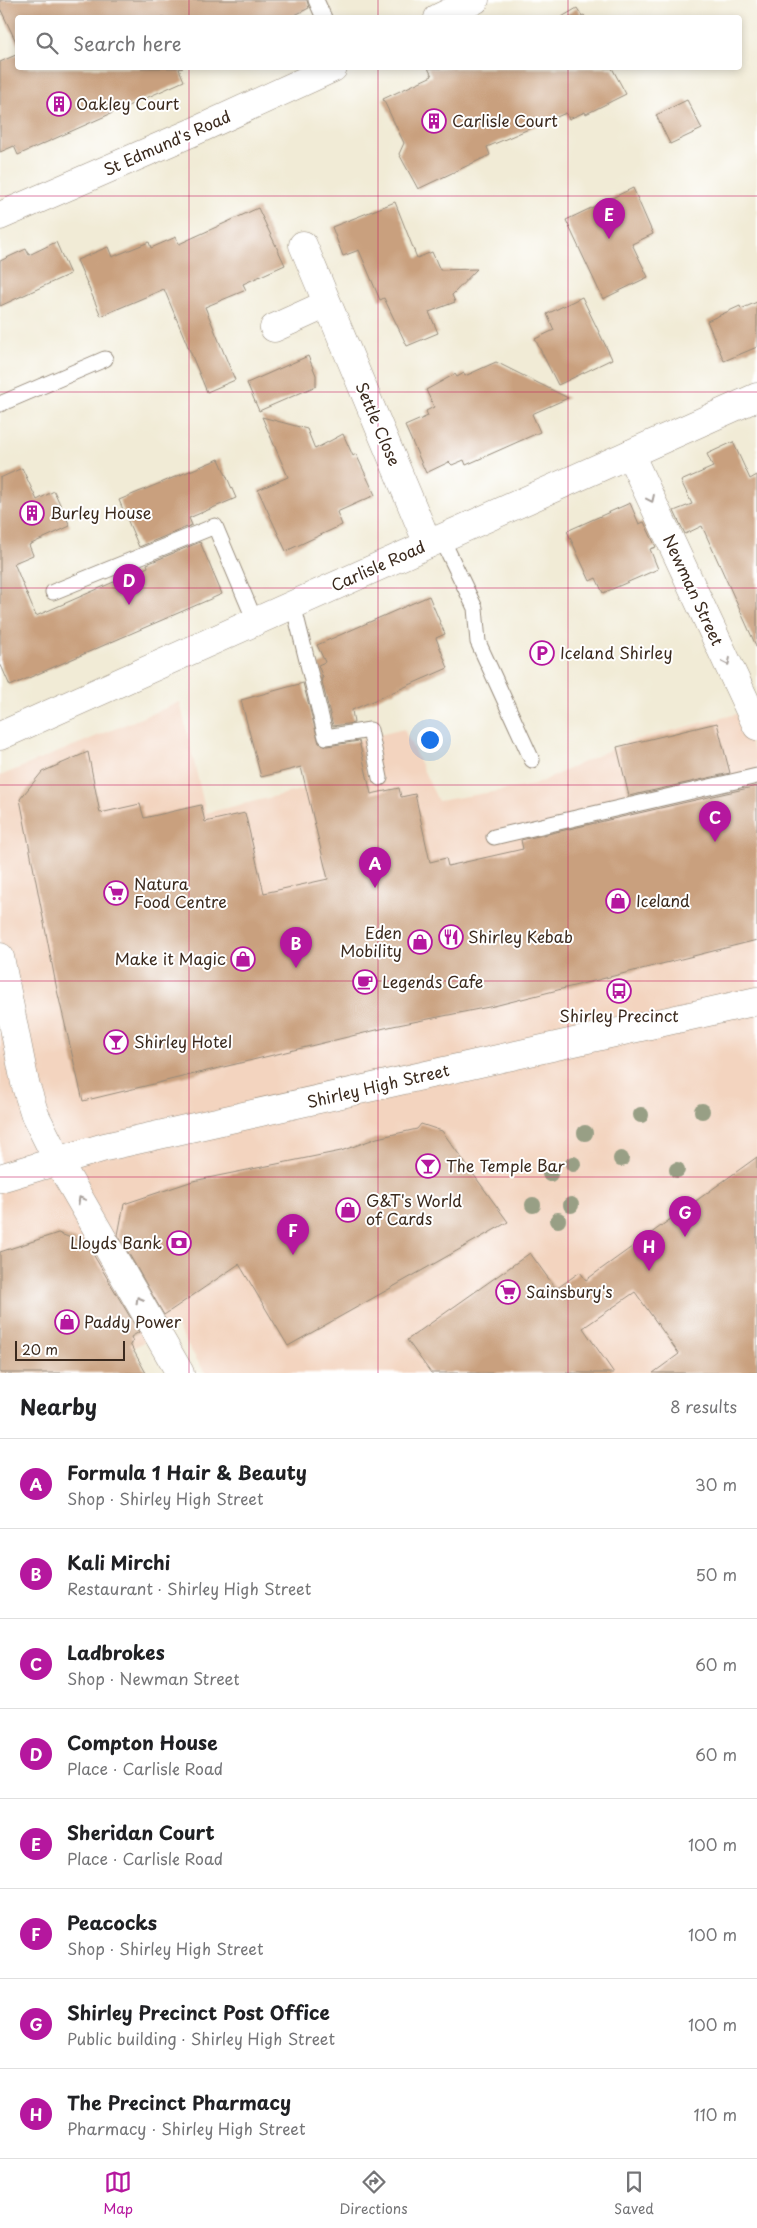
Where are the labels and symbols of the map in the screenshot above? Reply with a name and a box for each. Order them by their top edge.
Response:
building icon: Oakley Court [46,91,72,117]
place label: Oakley Court [76,91,180,115]
street label: St Edmund's Road [99,103,234,181]
building icon: Carlisle Court [421,108,447,134]
place label: Carlisle Court [452,108,558,132]
pin: E [593,198,625,239]
street label: Settle Close [350,378,407,469]
one-way arrow [644,494,655,503]
building icon: Burley House [19,500,45,526]
place label: Burley House [50,500,152,524]
street label: Newman Street [658,530,730,649]
street label: Carlisle Road [327,534,429,597]
pin: D [113,564,145,605]
parking icon: Iceland Shirley [529,640,555,666]
place label: Iceland Shirley [560,640,673,664]
one-way arrow [720,657,731,666]
your location [417,727,443,753]
pin: C [699,801,731,842]
pin: A [359,847,391,888]
place label: Natura Food Centre [134,871,227,913]
supermarket icon: Natura Food Centre [103,880,129,906]
shop icon: Iceland [605,888,631,914]
place label: Iceland [636,888,690,912]
place label: Eden Mobility [340,920,402,962]
restaurant icon: Shirley Kebab [438,924,464,950]
place label: Shirley Kebab [468,924,573,948]
pin: B [280,927,312,968]
shop icon: Eden Mobility [407,929,433,955]
place label: Make it Magic [115,946,226,970]
shop icon: Make it Magic [230,946,256,972]
cafe icon: Legends Cafe [352,969,378,995]
place label: Legends Cafe [382,969,483,993]
bus stop icon: Shirley Precinct [606,978,632,1004]
place label: Shirley Precinct [559,1003,679,1027]
bar icon: Shirley Hotel [103,1029,129,1055]
place label: Shirley Hotel [134,1029,232,1053]
street label: Shirley High Street [304,1057,452,1113]
bar icon: The Temple Bar [415,1153,441,1179]
place label: The Temple Bar [446,1153,565,1177]
place label: G&T's World of Cards [366,1188,462,1230]
one-way arrow [77,1196,87,1205]
pin: G [669,1196,701,1237]
shop icon: G&T's World of Cards [335,1197,361,1223]
pin: F [277,1214,309,1255]
place label: Lloyds Bank [70,1230,162,1254]
bank icon: Lloyds Bank [166,1230,192,1256]
pin: H [633,1230,665,1271]
supermarket icon: Sainsbury's [495,1279,521,1305]
place label: Sainsbury's [526,1279,613,1303]
one-way arrow [135,1297,145,1306]
shop icon: Paddy Power [54,1309,80,1335]
place label: Paddy Power [84,1309,182,1333]
scale bar [15,1338,125,1361]

